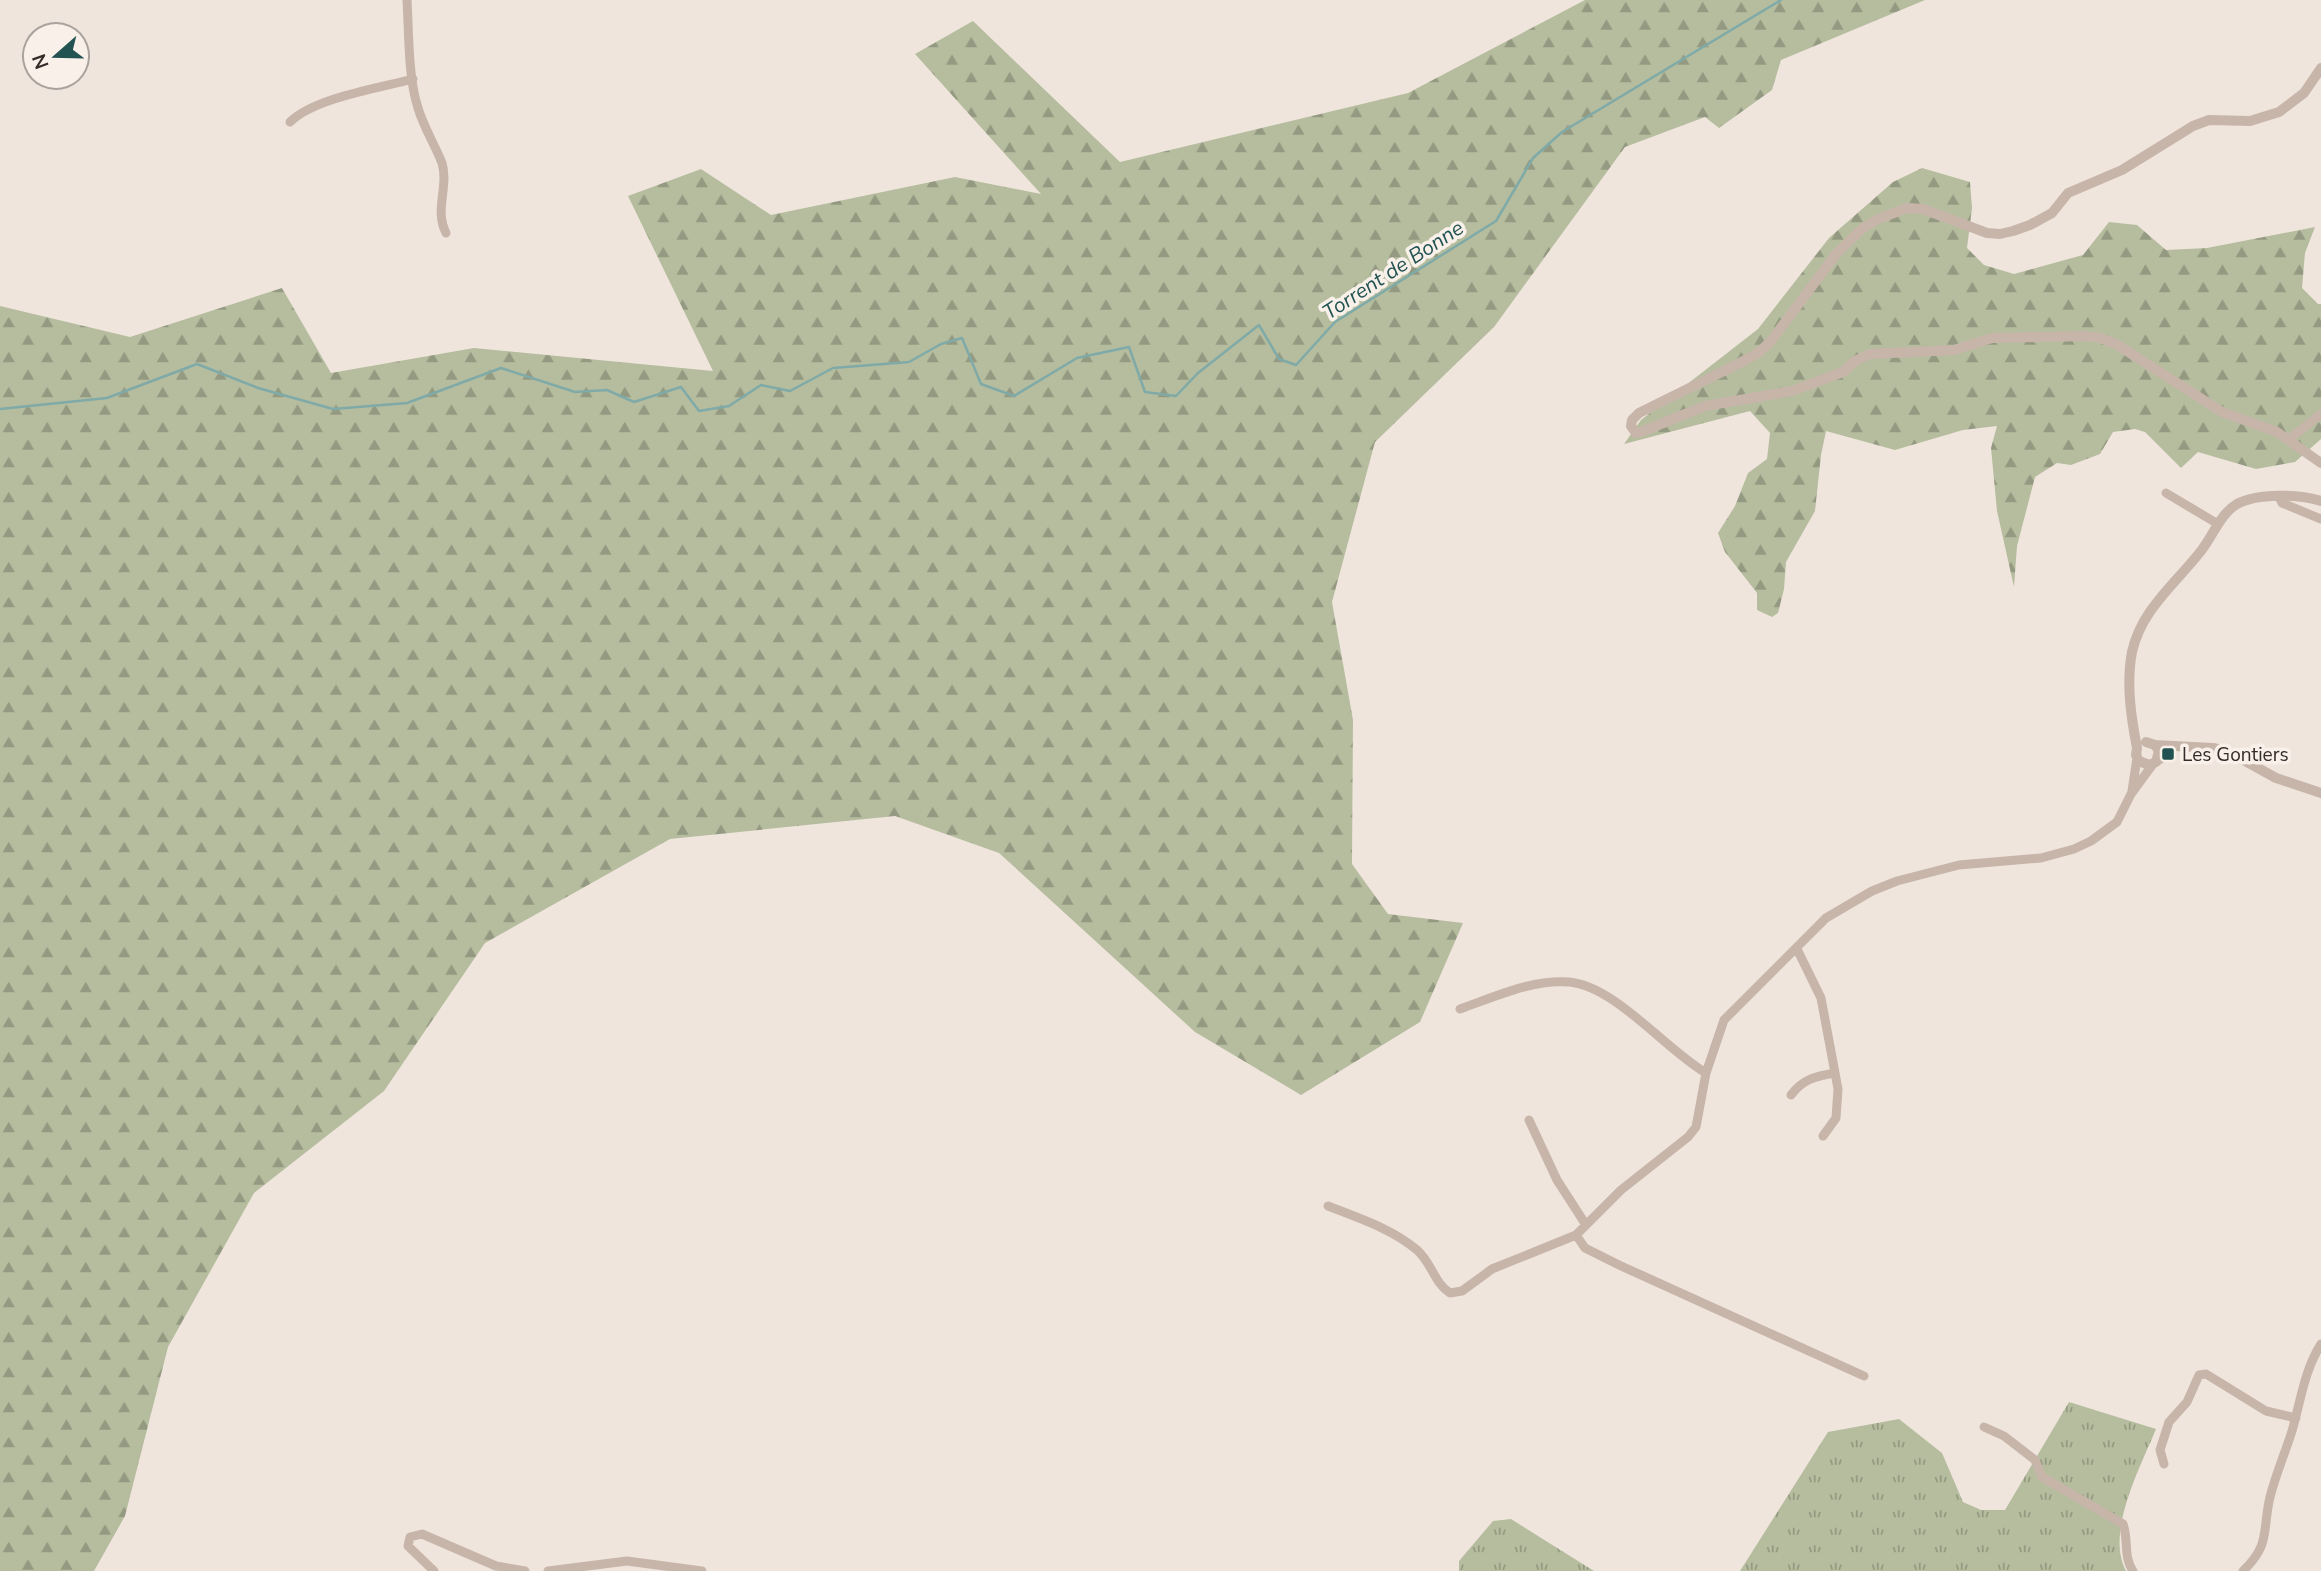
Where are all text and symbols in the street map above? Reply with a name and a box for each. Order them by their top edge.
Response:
north arrow [21,21,91,91]
text: N [26,50,56,73]
water label: Torrent de Bonne [1317,214,1469,326]
place label: Les Gontiers [2182,742,2289,768]
marker: Les Gontiers [2160,746,2176,762]

